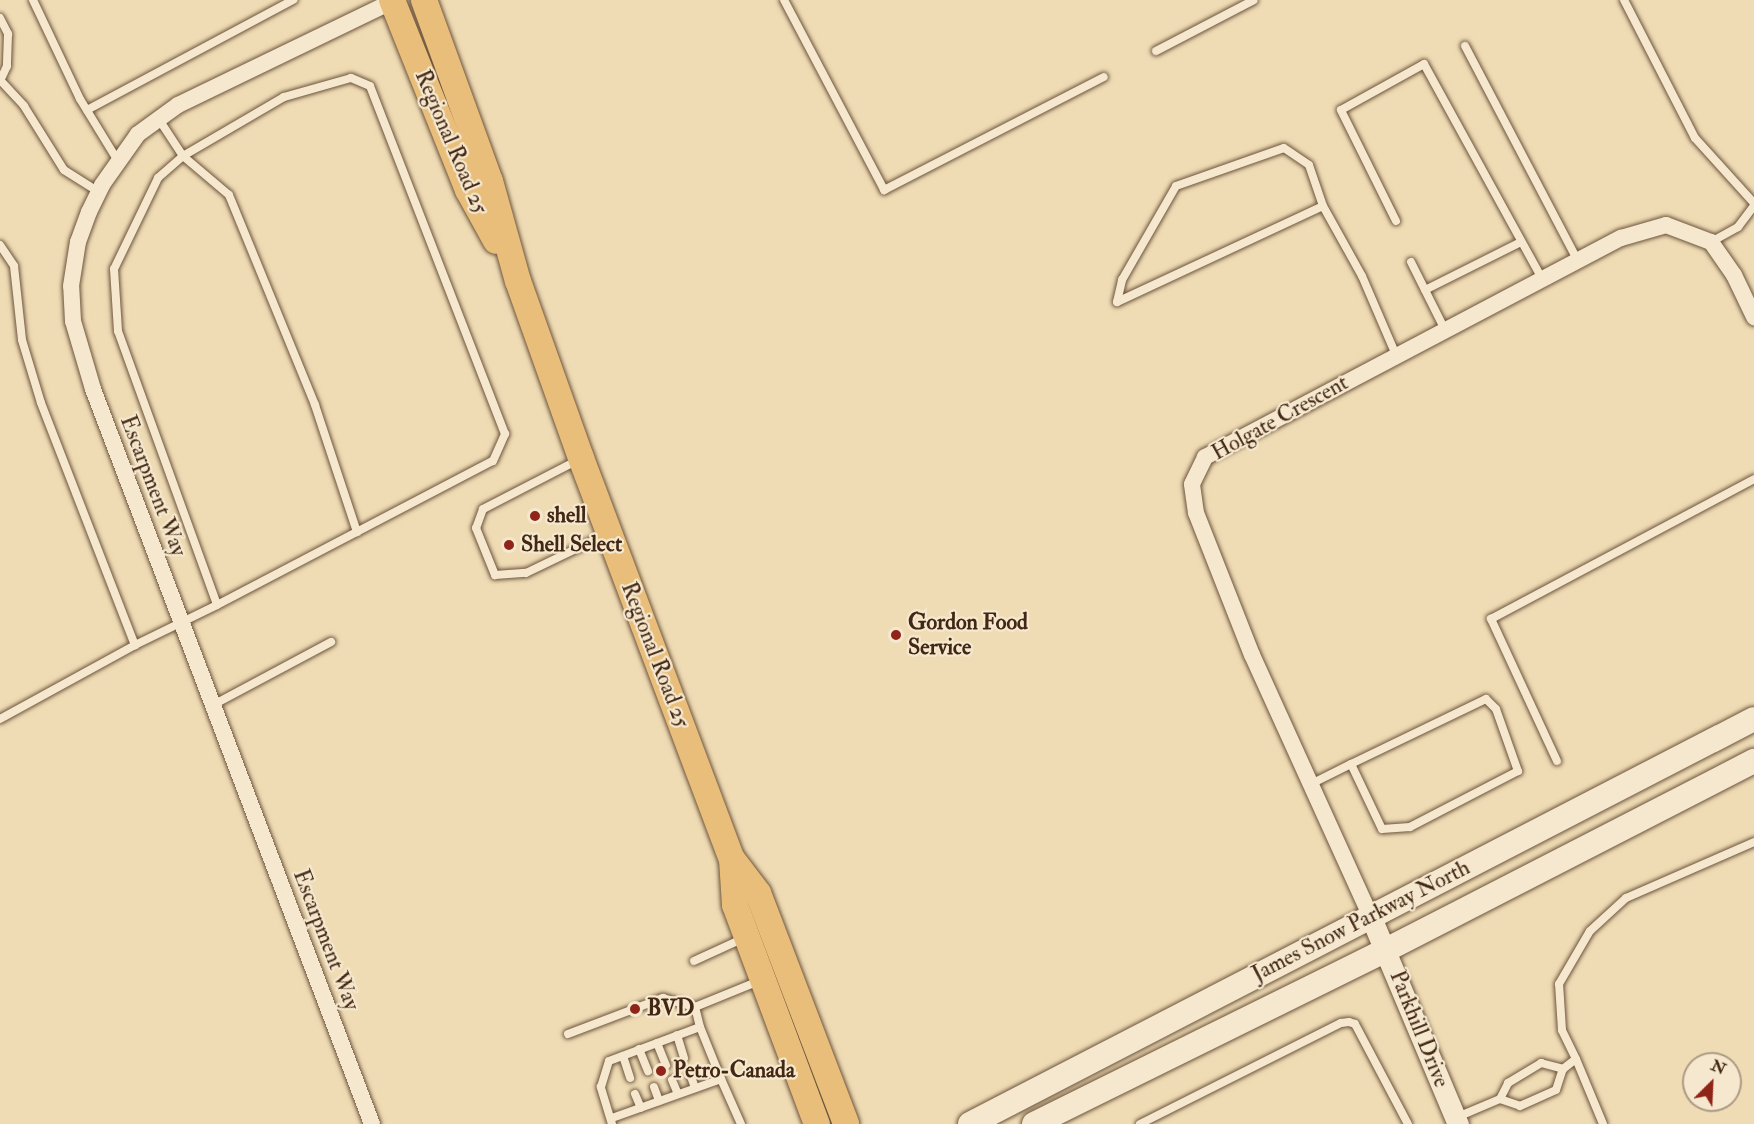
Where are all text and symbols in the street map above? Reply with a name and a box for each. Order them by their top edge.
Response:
street label: Regional Road 25 [409,66,493,218]
street label: Holgate Crescent [1207,370,1353,466]
street label: Escarpment Way [114,412,192,560]
place label: shell [547,503,586,529]
marker: shell [528,509,542,523]
place label: Shell Select [521,532,622,558]
marker: Shell Select [502,538,516,552]
street label: Regional Road 25 [615,578,695,732]
place label: Gordon Food Service [908,609,1028,660]
marker: Gordon Food Service [889,628,903,642]
street label: James Snow Parkway North [1248,855,1474,987]
street label: Escarpment Way [287,866,365,1014]
street label: Parkhill Drive [1384,967,1454,1091]
place label: BVD [647,996,694,1022]
marker: BVD [628,1002,642,1016]
north arrow [1682,1052,1742,1112]
text: N [1708,1055,1729,1079]
place label: Petro-Canada [673,1058,795,1084]
marker: Petro-Canada [654,1064,668,1078]

